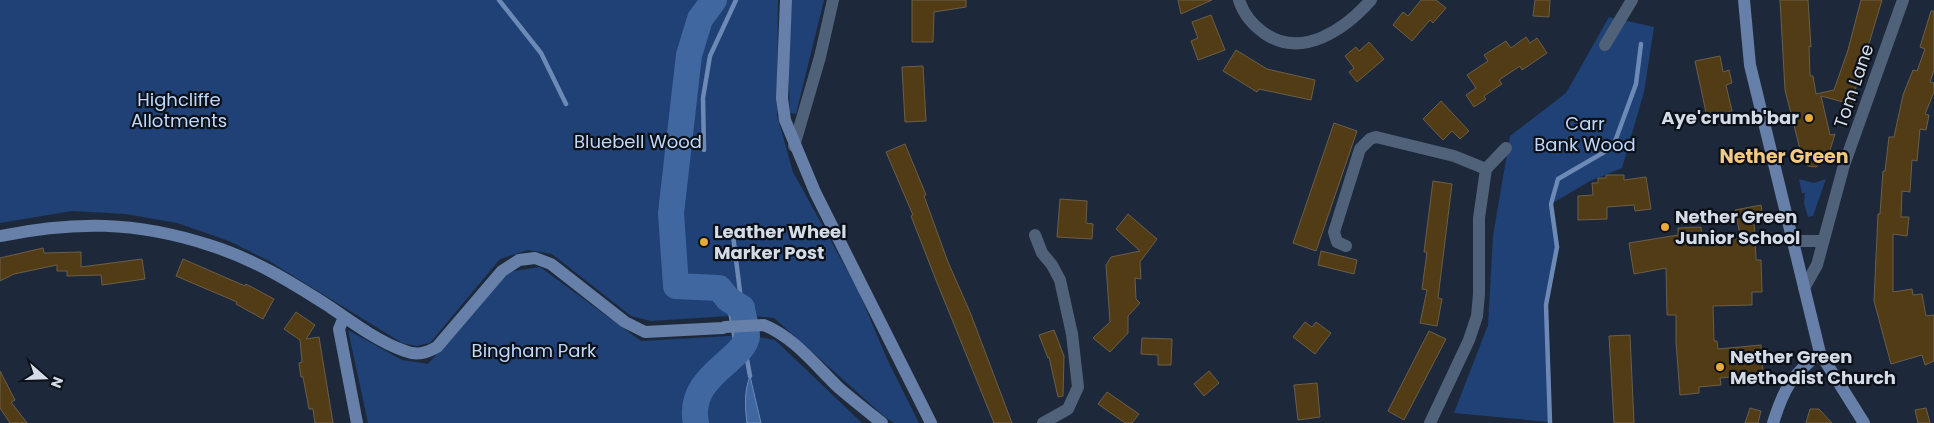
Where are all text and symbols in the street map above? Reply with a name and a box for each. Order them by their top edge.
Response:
street label: Tom Lane [1828,41,1880,131]
park label: Highcliffe Allotments [131,87,227,133]
place label: Aye'crumb'bar [1661,105,1799,130]
park label: Carr Bank Wood [1534,111,1636,157]
marker: Aye'crumb'bar [1803,112,1815,124]
park label: Bluebell Wood [574,129,702,154]
district label: Nether Green [1719,143,1849,170]
place label: Nether Green Junior School [1675,204,1800,250]
place label: Leather Wheel Marker Post [714,219,847,265]
marker: Nether Green Junior School [1659,221,1671,233]
marker: Leather Wheel Marker Post [698,236,710,248]
park label: Bingham Park [472,338,597,363]
place label: Nether Green Methodist Church [1730,344,1896,390]
north arrow [20,353,70,403]
marker: Nether Green Methodist Church [1714,361,1726,373]
text: N [46,374,68,391]

